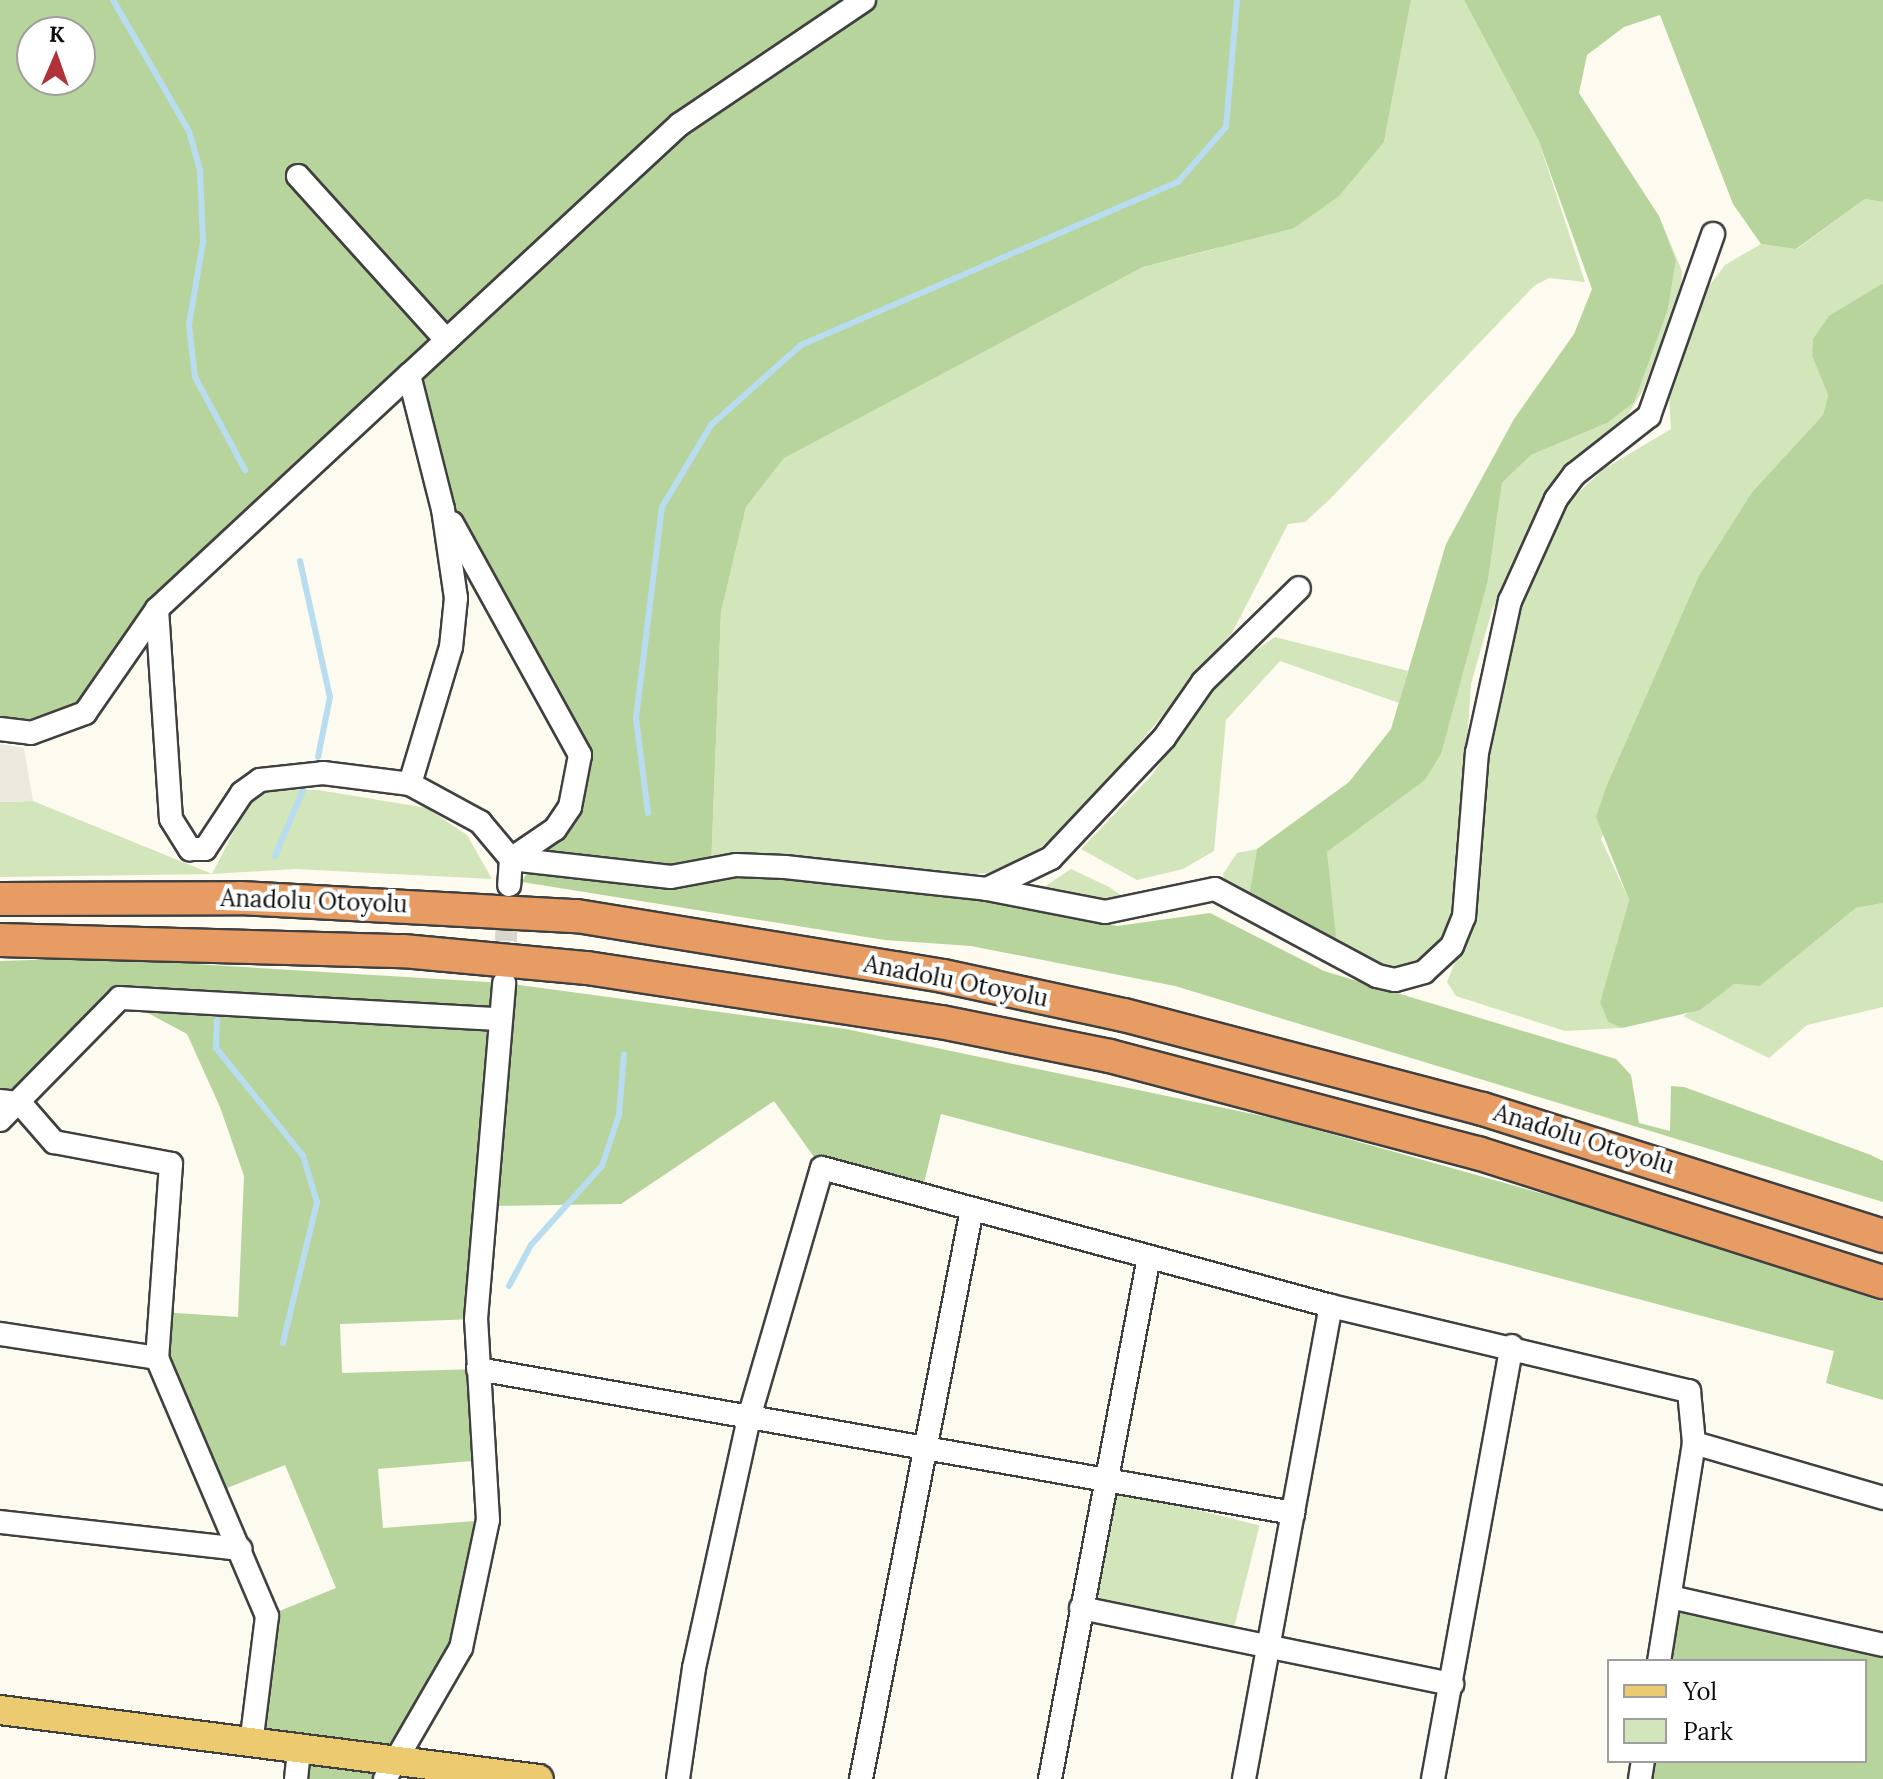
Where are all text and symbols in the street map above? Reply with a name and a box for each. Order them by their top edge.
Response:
north arrow [16,16,96,96]
text: K [48,20,65,48]
street label: Anadolu Otoyolu [220,883,408,919]
street label: Anadolu Otoyolu [861,949,1051,1013]
street label: Anadolu Otoyolu [1490,1098,1678,1180]
legend [1607,1659,1867,1763]
text: Yol [1683,1676,1717,1707]
text: Park [1683,1716,1733,1747]

